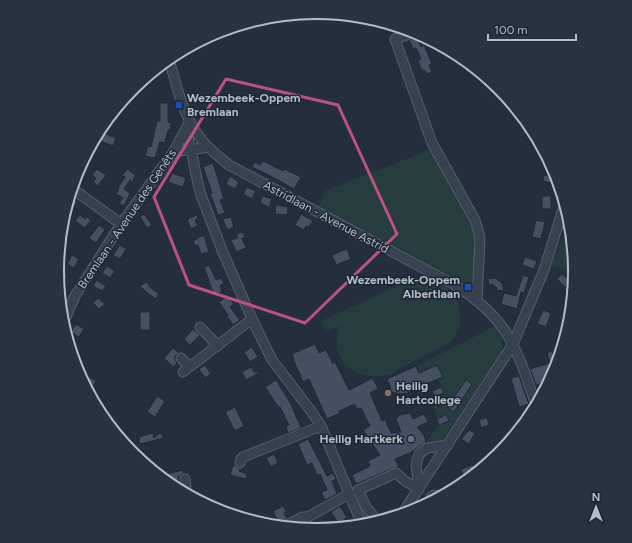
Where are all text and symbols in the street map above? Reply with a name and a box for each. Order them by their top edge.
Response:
scale bar [488,16,576,42]
text: 100 m [494,23,528,37]
place label: Wezembeek-Oppem Bremlaan [187,91,301,119]
marker: Wezembeek-Oppem Bremlaan [174,100,184,110]
street label: Bremlaan - Avenue des Genêts [75,146,179,291]
street label: Astridlaan - Avenue Astrid [261,178,391,256]
place label: Wezembeek-Oppem Albertlaan [346,273,460,301]
marker: Wezembeek-Oppem Albertlaan [463,282,473,292]
place label: Heilig Hartcollege [396,379,461,407]
marker: Heilig Hartcollege [383,388,393,398]
place label: Heilig Hartkerk [319,432,404,446]
marker: Heilig Hartkerk [406,434,416,444]
north arrow [576,487,616,527]
text: N [592,491,600,504]

